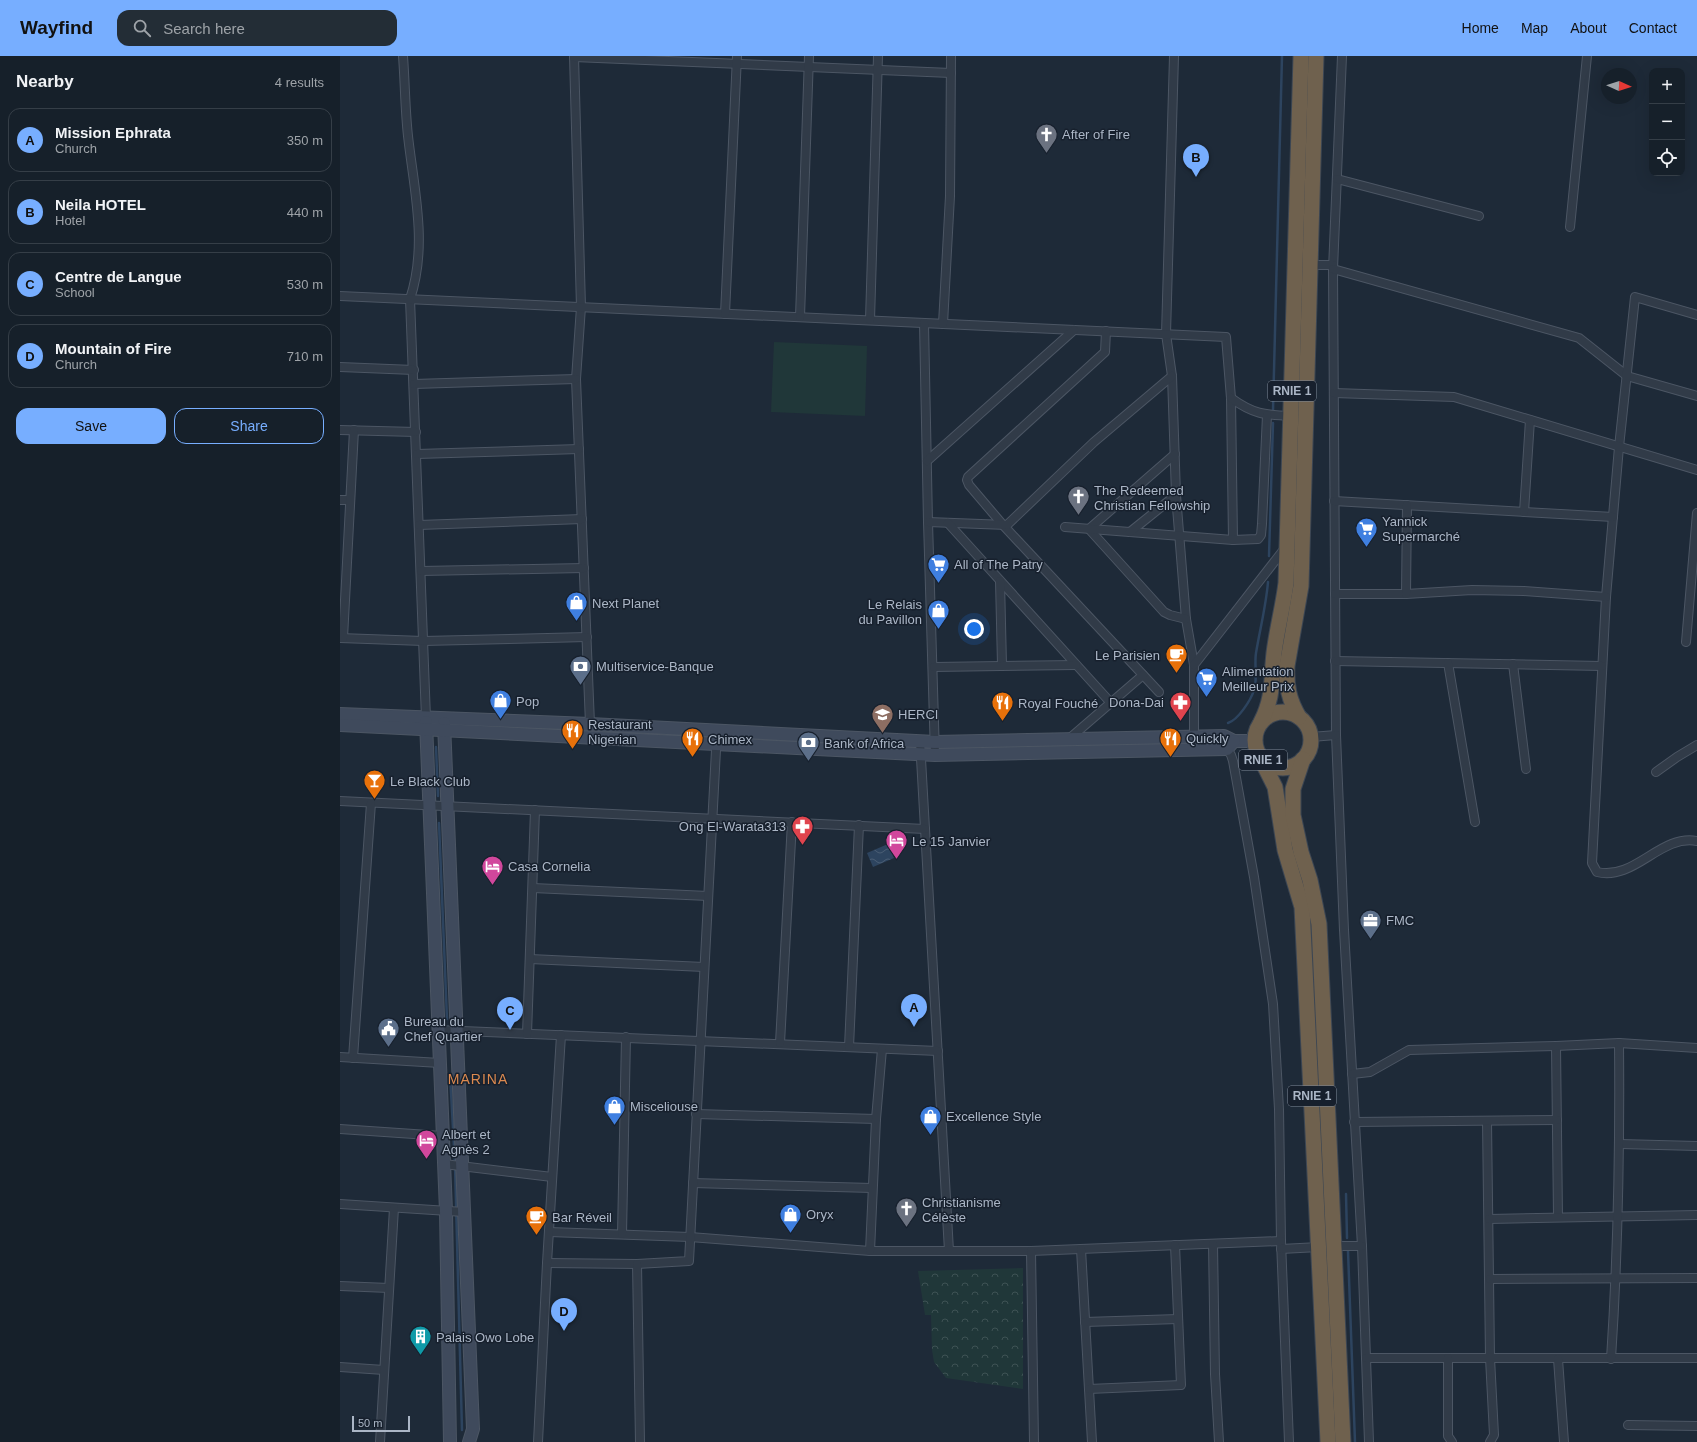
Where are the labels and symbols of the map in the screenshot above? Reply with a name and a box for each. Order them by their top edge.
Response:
north arrow [1601,68,1637,104]
church icon: After of Fire [1033,121,1059,154]
place label: After of Fire [1062,127,1130,142]
pin: B [1183,144,1209,177]
road number: RNIE 1 [1268,381,1316,401]
place label: The Redeemed Christian Fellowship [1094,483,1210,513]
church icon: The Redeemed Christian Fellowship [1066,484,1092,517]
place label: Yannick Supermarché [1382,514,1460,544]
supermarket icon: Yannick Supermarché [1354,515,1380,548]
supermarket icon: All of The Patry [925,551,951,584]
place label: All of The Patry [954,557,1043,572]
shop icon: Next Planet [564,590,590,623]
place label: Next Planet [592,596,660,611]
place label: Le Relais du Pavillon [858,597,922,627]
shop icon: Le Relais du Pavillon [925,598,951,631]
your location [964,619,984,639]
cafe icon: Le Parisien [1163,642,1189,675]
place label: Le Parisien [1095,648,1160,663]
bank icon: Multiservice-Banque [568,653,594,686]
place label: Multiservice-Banque [596,659,714,674]
place label: Alimentation Meilleur Prix [1222,664,1294,694]
supermarket icon: Alimentation Meilleur Prix [1194,665,1220,698]
shop icon: Pop [487,688,513,721]
pharmacy icon: Dona-Dai [1167,689,1193,722]
restaurant icon: Royal Fouché [990,690,1016,723]
place label: Pop [516,694,539,709]
place label: Dona-Dai [1109,695,1164,710]
place label: Royal Fouché [1018,696,1098,711]
school or university icon: HERCI [870,701,896,734]
place label: HERCI [898,707,938,722]
place label: Restaurant Nigerian [588,717,652,747]
restaurant icon: Restaurant Nigerian [559,718,585,751]
restaurant icon: Quickly [1157,725,1183,758]
restaurant icon: Chimex [680,726,706,759]
bank icon: Bank of Africa [795,730,821,763]
place label: Quickly [1186,731,1229,746]
place label: Chimex [708,732,753,747]
place label: Bank of Africa [824,736,905,751]
road number: RNIE 1 [1239,750,1287,770]
bar icon: Le Black Club [362,768,388,801]
place label: Le Black Club [390,774,470,789]
pharmacy icon: Ong El-Warata313 [789,813,815,846]
place label: Ong El-Warata313 [679,819,786,834]
hotel icon: Le 15 Janvier [883,828,909,861]
place label: Le 15 Janvier [912,834,991,849]
hotel icon: Casa Cornelia [479,853,505,886]
place label: Casa Cornelia [508,859,591,874]
office icon: FMC [1357,907,1383,940]
place label: FMC [1386,913,1414,928]
pin: A [901,994,927,1027]
pin: C [497,997,523,1030]
place label: Bureau du Chef Quartier [404,1014,483,1044]
public building icon: Bureau du Chef Quartier [376,1015,402,1048]
district label: MARINA [448,1071,508,1087]
road number: RNIE 1 [1288,1086,1336,1106]
shop icon: Misceliouse [602,1093,628,1126]
place label: Misceliouse [630,1099,698,1114]
shop icon: Excellence Style [918,1103,944,1136]
place label: Excellence Style [946,1109,1041,1124]
place label: Albert et Agnès 2 [442,1127,491,1157]
hotel icon: Albert et Agnès 2 [414,1128,440,1161]
place label: Christianisme Célèste [922,1195,1001,1225]
church icon: Christianisme Célèste [894,1196,920,1229]
shop icon: Oryx [778,1201,804,1234]
cafe icon: Bar Réveil [524,1204,550,1237]
place label: Oryx [806,1207,834,1222]
place label: Bar Réveil [552,1210,612,1225]
pin: D [551,1298,577,1331]
building icon: Palais Owo Lobe [408,1324,434,1357]
place label: Palais Owo Lobe [436,1330,534,1345]
scale bar [352,1414,410,1433]

